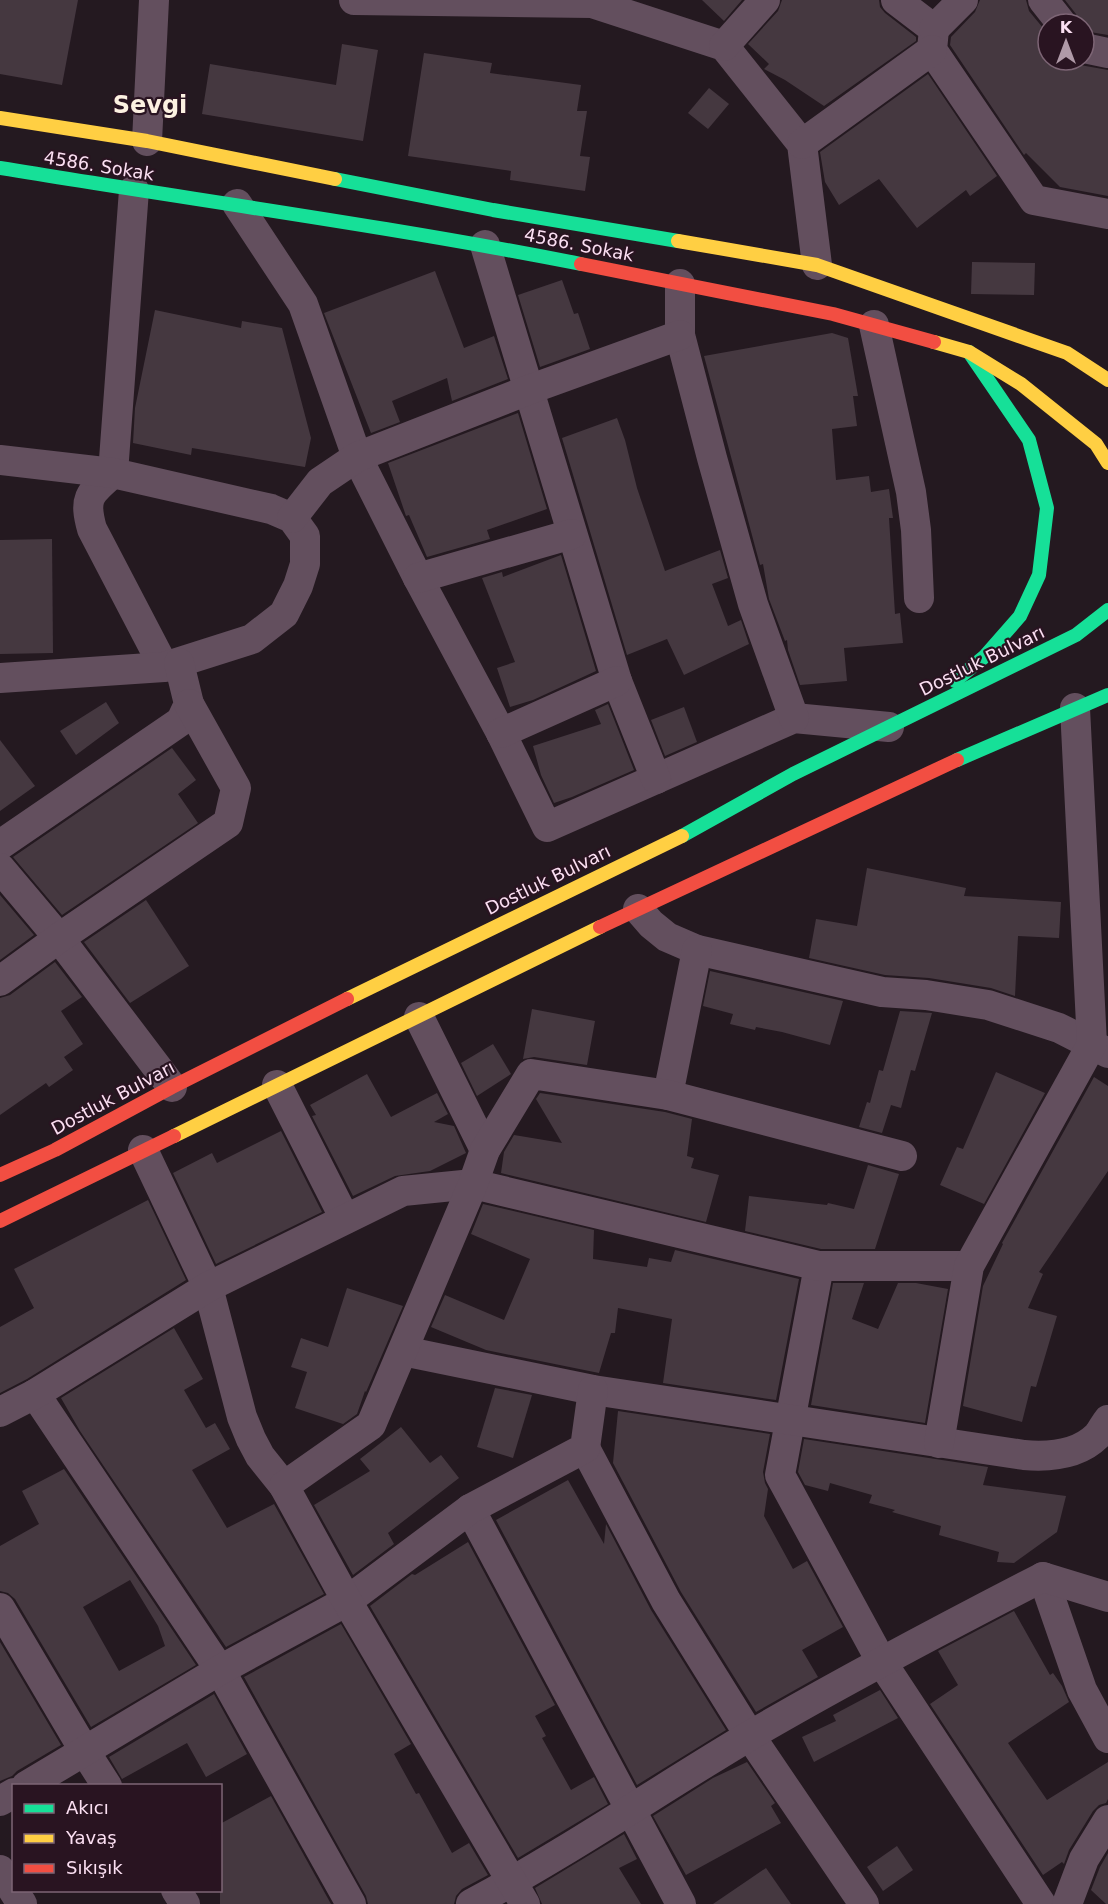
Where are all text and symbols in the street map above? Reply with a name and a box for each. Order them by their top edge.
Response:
north arrow [1036,12,1096,72]
text: K [1060,18,1073,37]
district label: Sevgi [113,91,187,119]
street label: 4586. Sokak [42,146,156,185]
street label: 4586. Sokak [522,224,636,266]
street label: Dostluk Bulvarı [916,621,1048,700]
street label: Dostluk Bulvarı [482,840,614,919]
street label: Dostluk Bulvarı [47,1056,178,1139]
legend [12,1784,222,1892]
text: Akıcı [66,1797,109,1818]
text: Yavaş [65,1827,117,1848]
text: Sıkışık [66,1857,123,1878]

